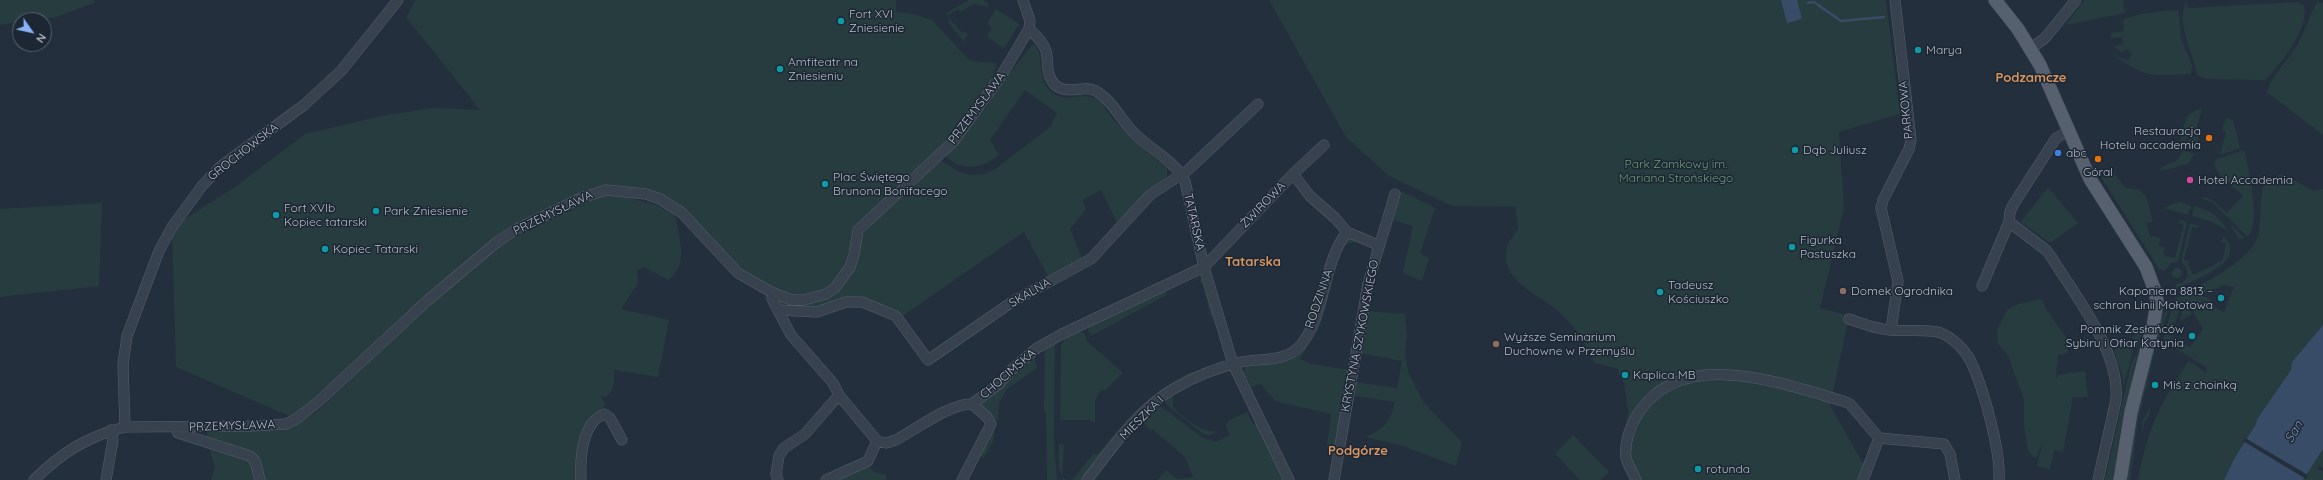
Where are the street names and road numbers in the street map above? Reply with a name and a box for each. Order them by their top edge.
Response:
street label: PRZEMYSŁAWA [945,69,1009,147]
street label: PARKOWA [1896,80,1916,140]
street label: GROCHOWSKA [205,120,281,184]
street label: ŻWIROWA [1238,179,1288,231]
street label: PRZEMYSŁAWA [511,188,595,238]
street label: TATARSKA [1180,192,1208,252]
street label: KRYSTYNA SZYKOWSKIEGO [1338,259,1382,413]
street label: RODZINNA [1302,268,1336,330]
street label: SKALNA [1007,275,1053,311]
street label: CHOCIMSKA [977,346,1039,402]
street label: MIESZKA I [1117,393,1167,443]
street label: PRZEMYSŁAWA [189,417,275,435]

